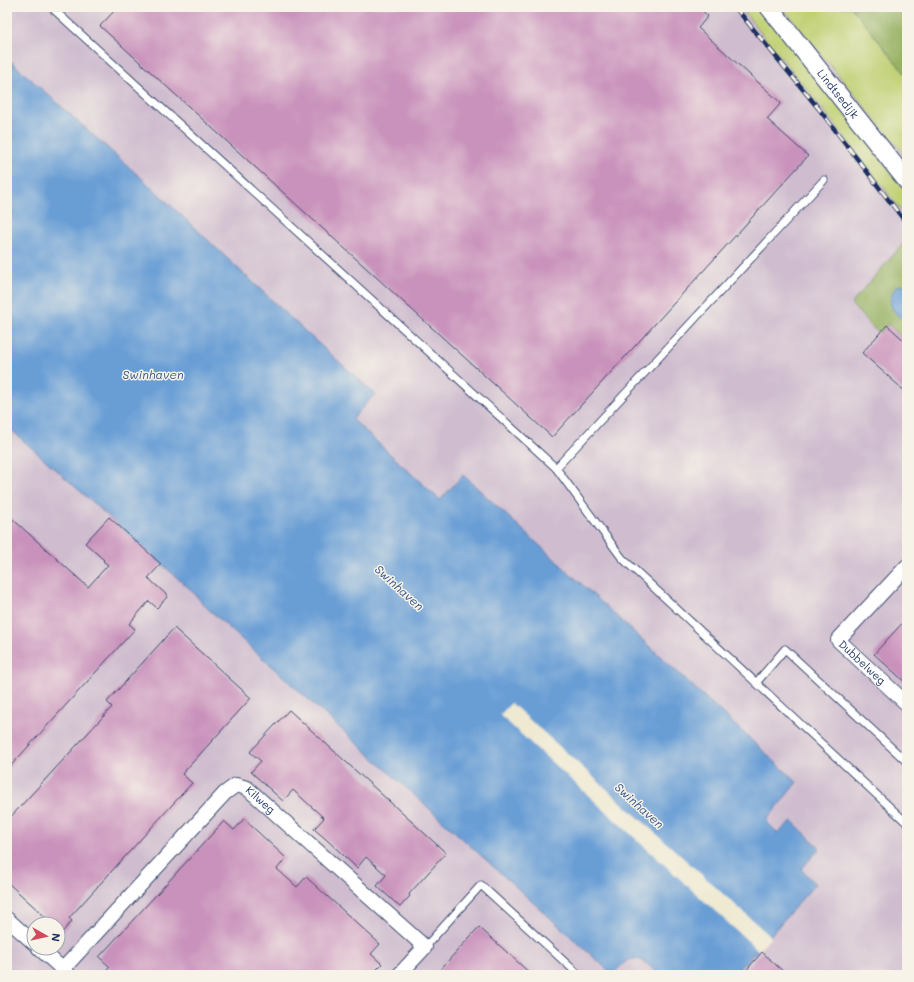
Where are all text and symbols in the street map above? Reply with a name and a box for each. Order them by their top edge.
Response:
street label: Lindtsedijk [814,66,863,122]
water label: Swinhaven [122,366,184,382]
water label: Swinhaven [372,561,428,614]
street label: Dubbelweg [836,636,889,687]
water label: Swinhaven [612,779,668,832]
street label: Kilweg [243,782,278,817]
north arrow [26,916,66,956]
text: N [48,932,64,943]

